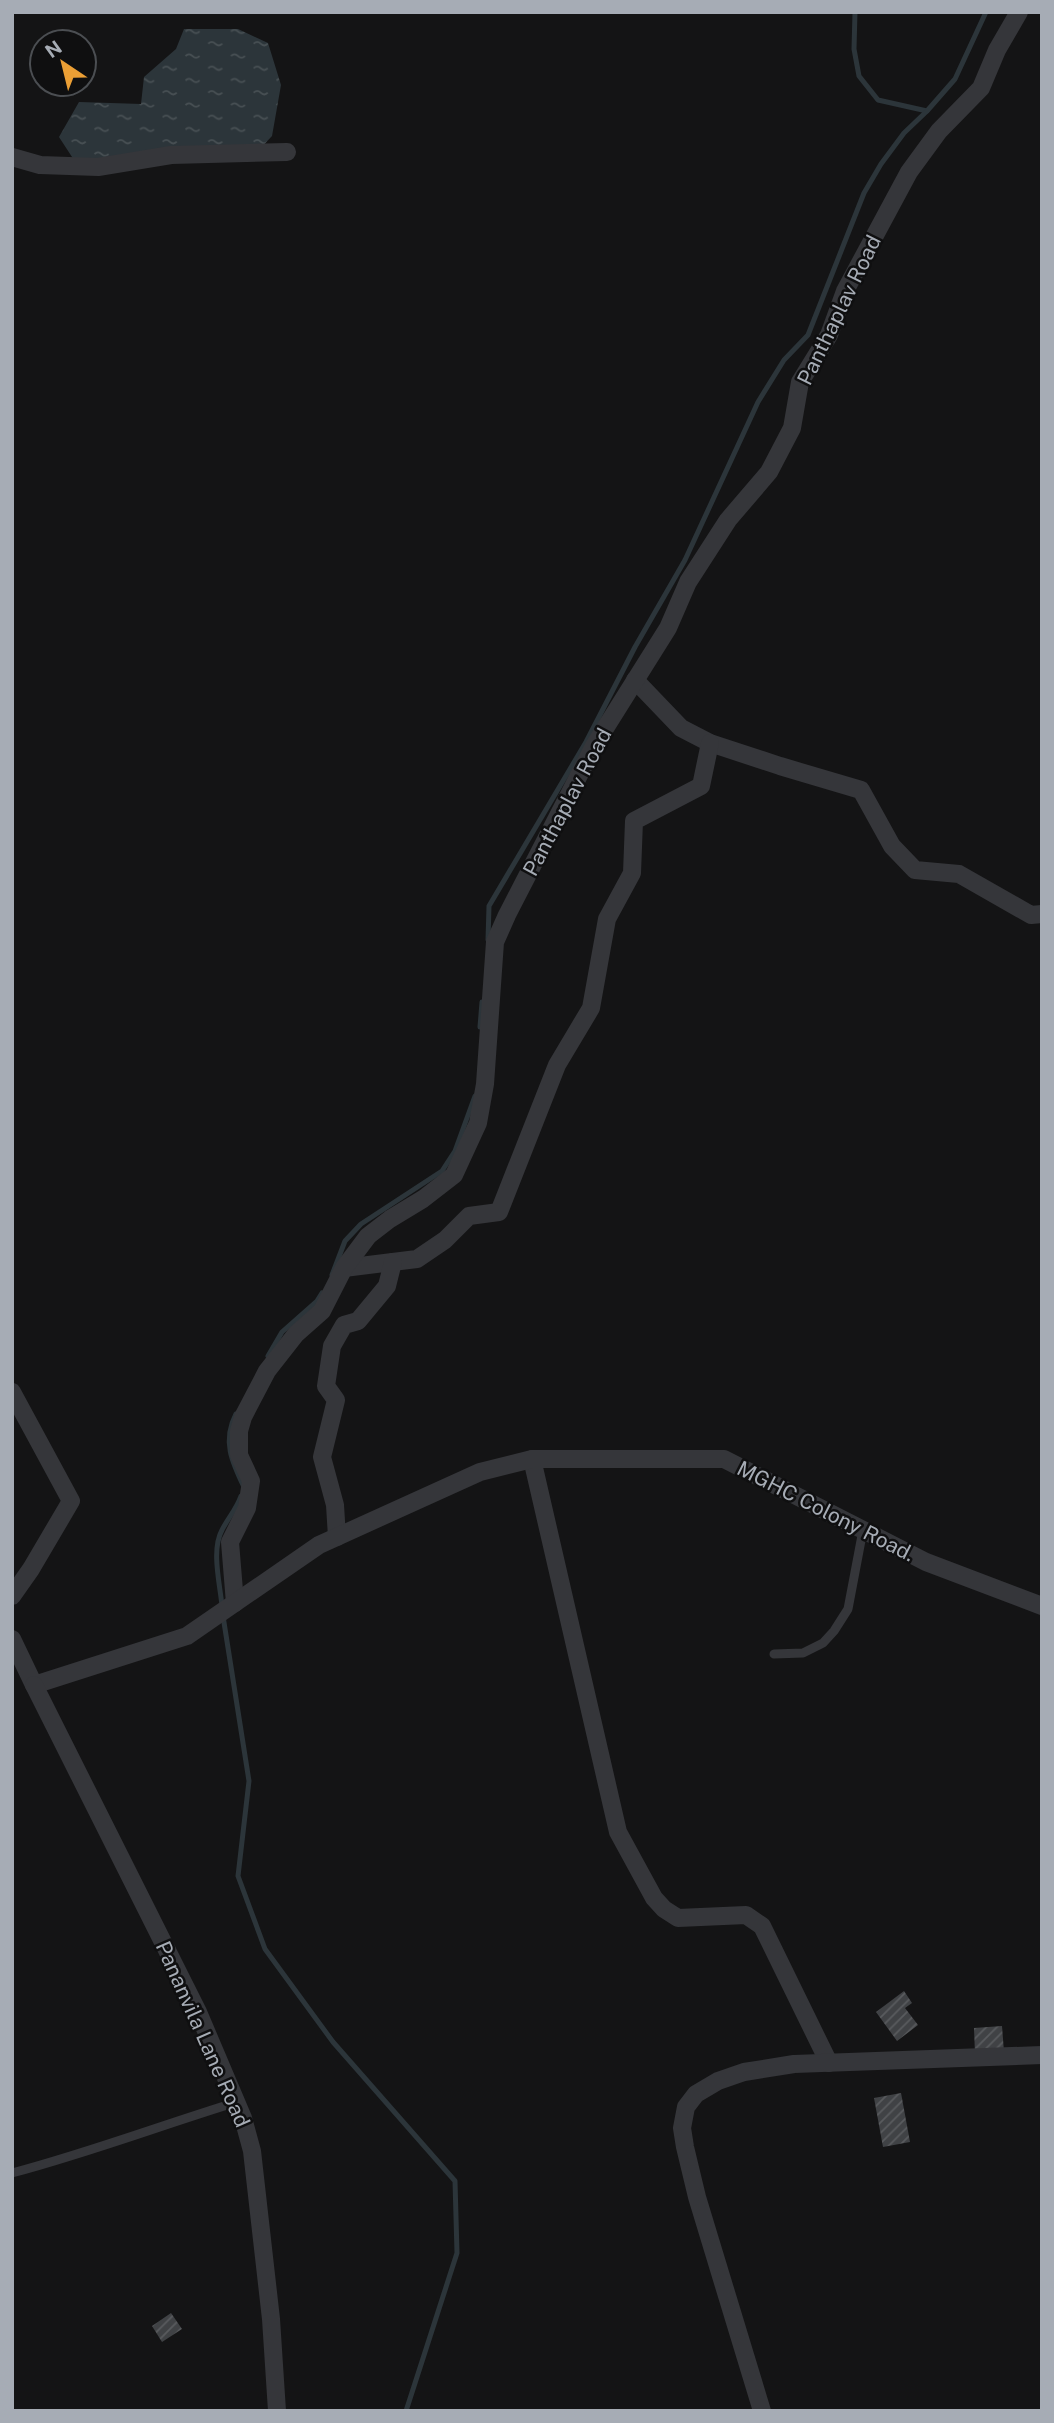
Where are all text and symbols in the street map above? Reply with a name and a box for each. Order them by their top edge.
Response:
north arrow [28,28,98,98]
text: N [41,36,66,62]
street label: Panthaplav Road [792,231,886,389]
street label: Panthaplav Road [518,724,616,880]
street label: MGHC Colony Road. [733,1455,919,1567]
street label: Pananvila Lane Road [151,1937,255,2131]

